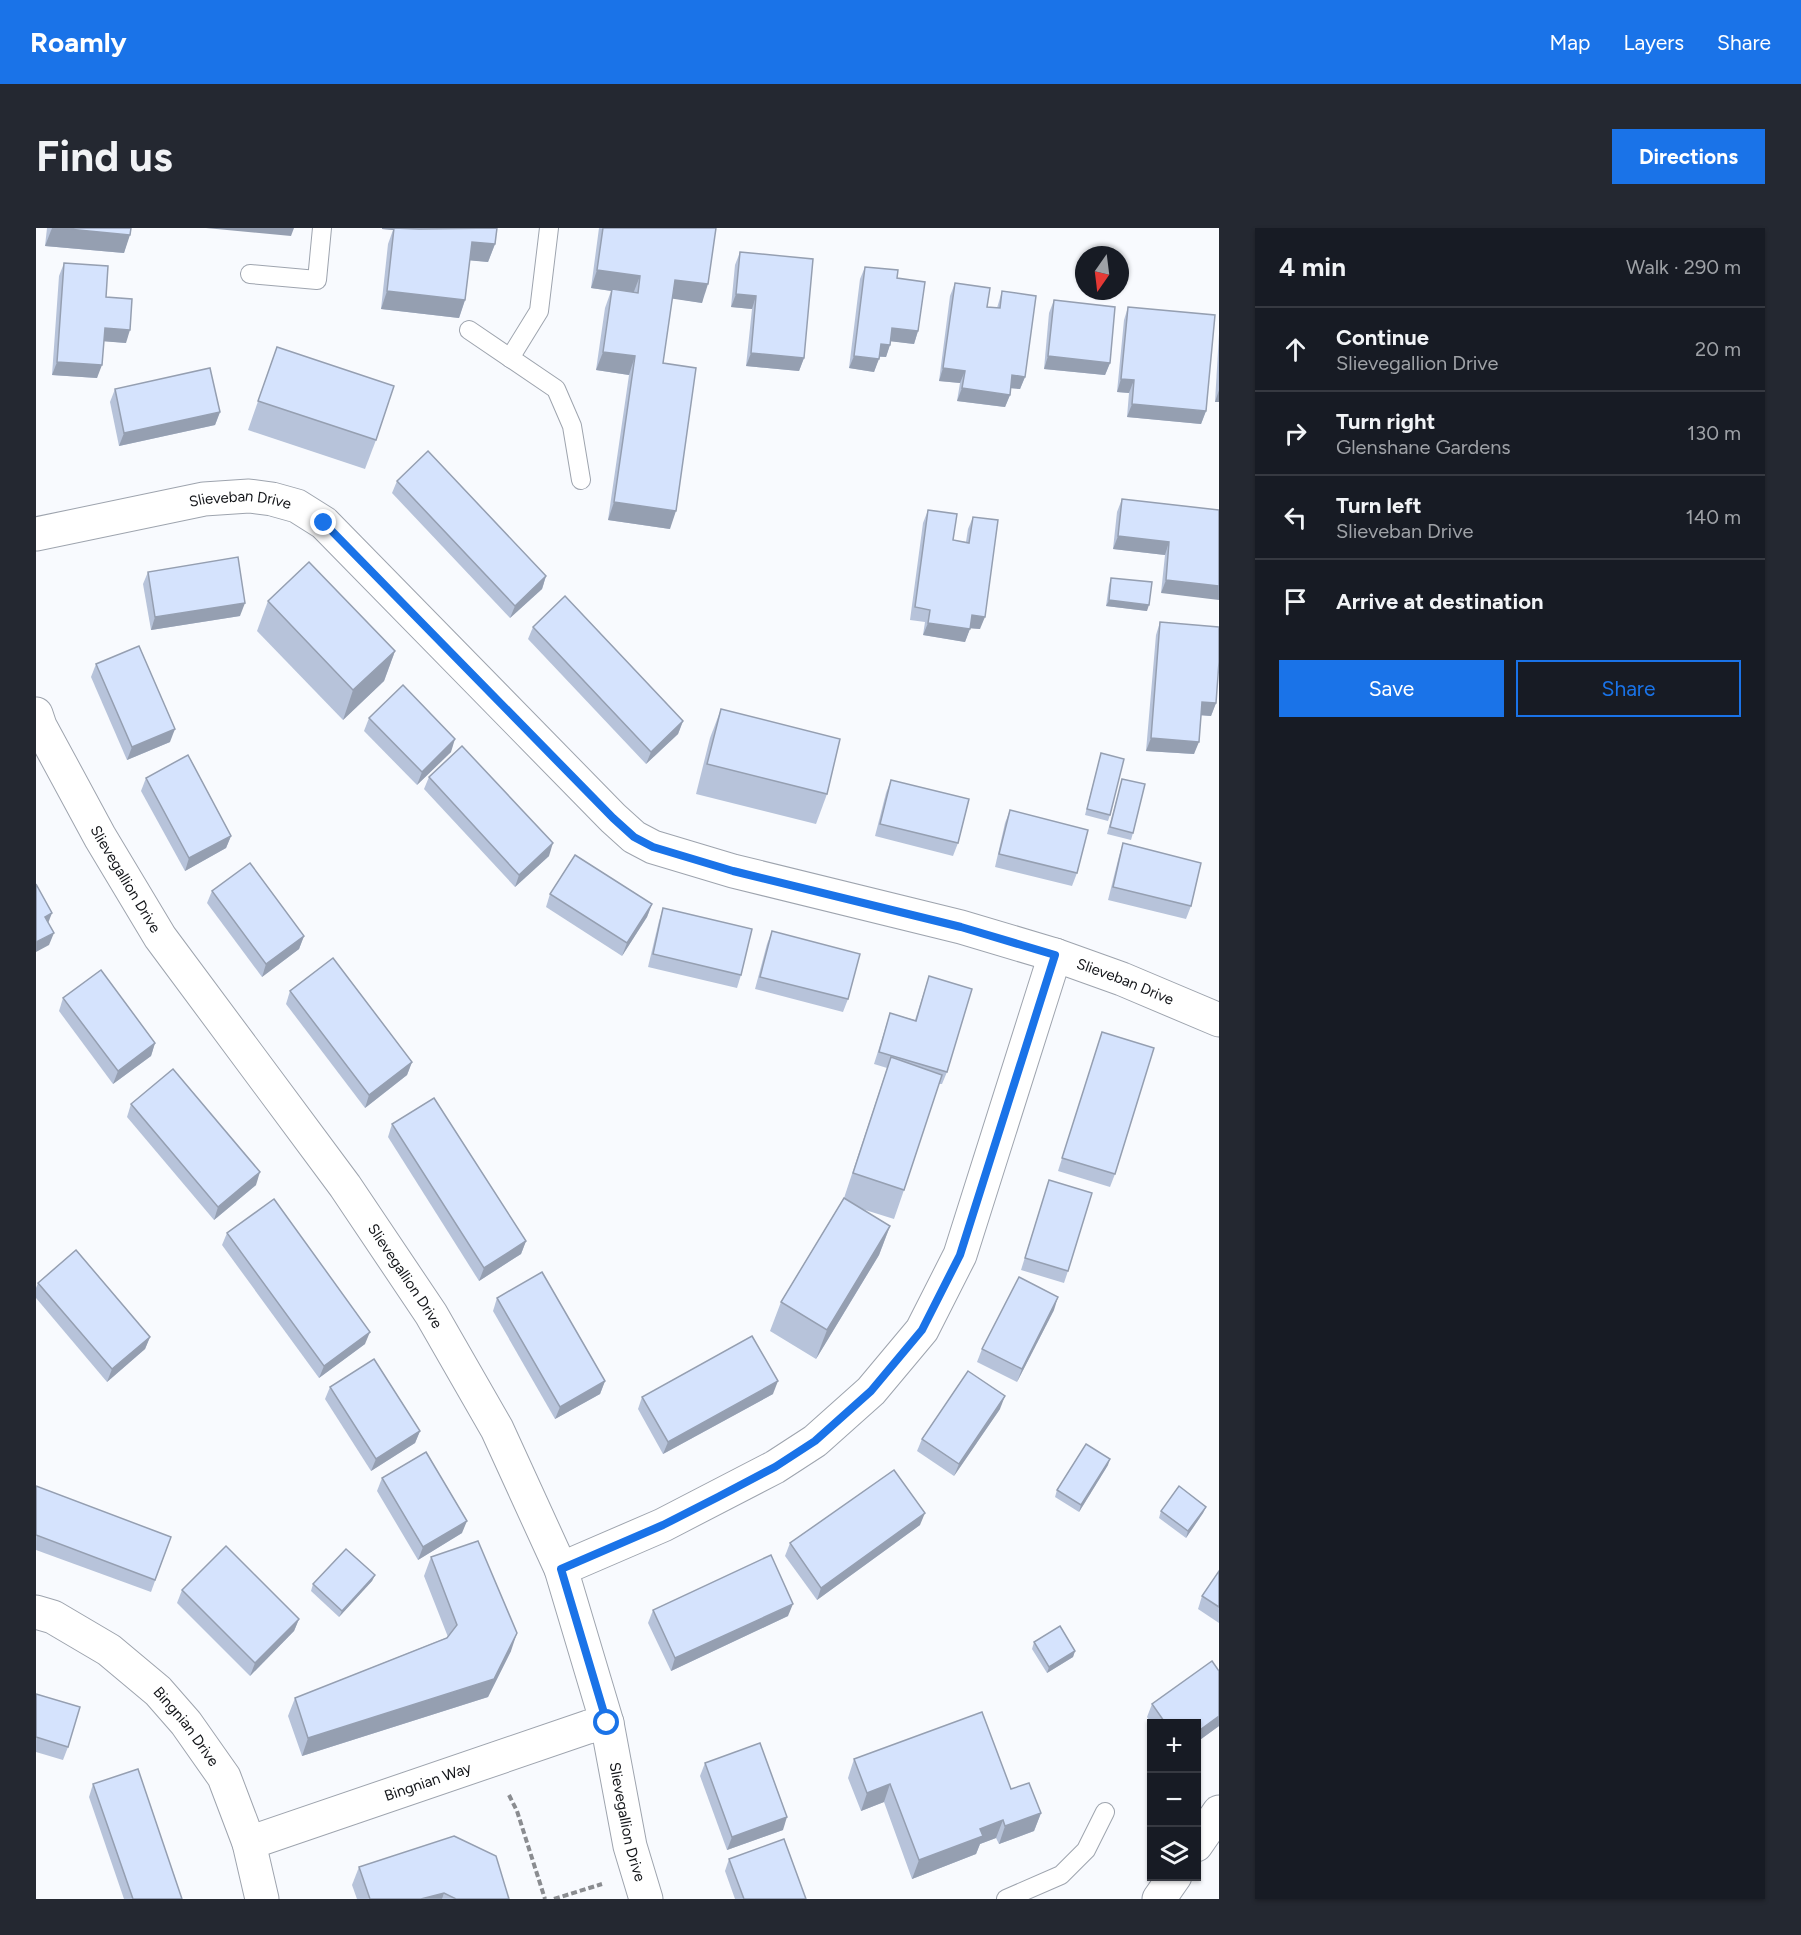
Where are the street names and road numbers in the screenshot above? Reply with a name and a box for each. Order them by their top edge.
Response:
street label: Slieveban Drive [187,487,293,513]
street label: Slievegallion Drive [86,822,164,936]
street label: Slieveban Drive [1074,954,1177,1009]
street label: Slievegallion Drive [364,1220,446,1332]
street label: Bingnian Drive [149,1683,223,1770]
street label: Bingnian Way [382,1759,474,1805]
street label: Slievegallion Drive [605,1761,649,1884]

